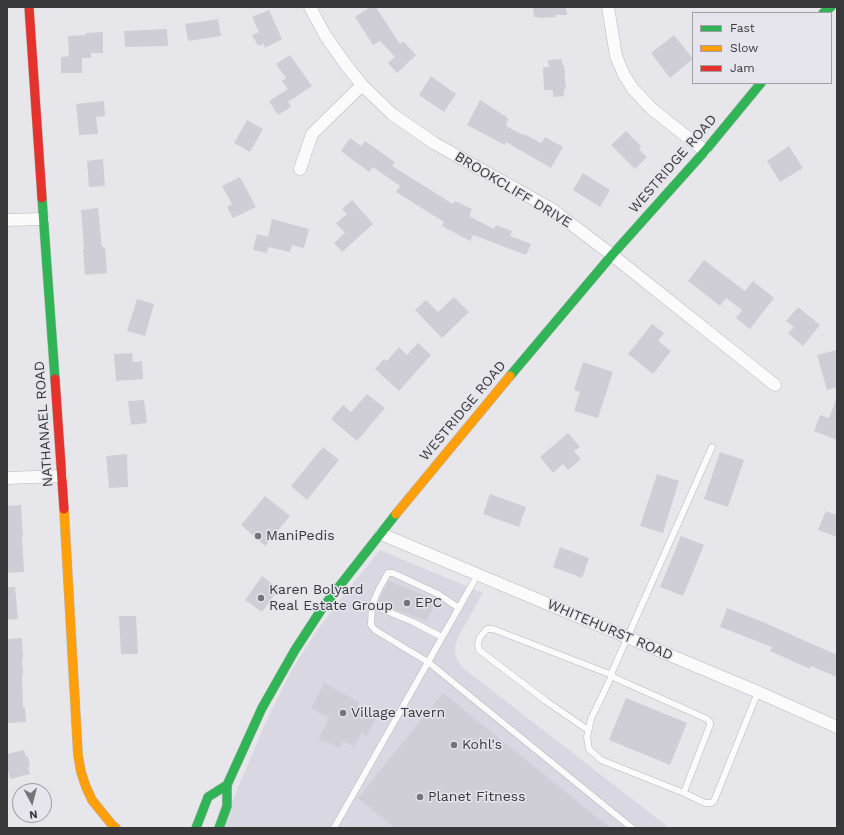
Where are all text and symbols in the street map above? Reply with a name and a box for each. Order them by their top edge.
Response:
legend [692,12,832,84]
text: Fast [730,21,755,35]
text: Slow [730,41,758,55]
text: Jam [730,61,755,75]
street label: WESTRIDGE ROAD [625,111,721,217]
street label: BROOKCLIFF DRIVE [451,148,575,232]
street label: WESTRIDGE ROAD [416,358,510,464]
street label: NATHANAEL ROAD [31,360,57,488]
place label: ManiPedis [266,528,335,544]
marker: ManiPedis [253,531,263,541]
place label: Karen Bolyard Real Estate Group [269,582,393,614]
marker: Karen Bolyard Real Estate Group [256,593,266,603]
place label: EPC [415,595,442,611]
street label: WHITEHURST ROAD [544,596,676,664]
marker: EPC [402,598,412,608]
place label: Village Tavern [351,705,445,721]
marker: Village Tavern [338,708,348,718]
place label: Kohl's [462,737,502,753]
marker: Kohl's [449,740,459,750]
north arrow [12,783,52,823]
place label: Planet Fitness [428,789,526,805]
marker: Planet Fitness [415,792,425,802]
text: N [29,807,38,821]

